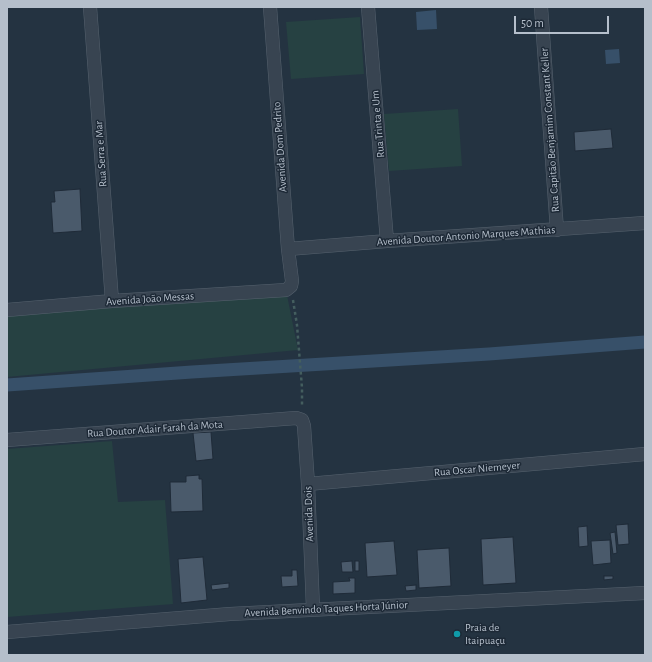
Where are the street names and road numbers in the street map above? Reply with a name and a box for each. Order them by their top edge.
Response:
street label: Rua Capitão Benjamim Constant Keller [538,47,562,213]
street label: Rua Trinta e Um [368,90,388,158]
street label: Avenida Dom Pedrito [270,101,290,193]
street label: Rua Serra e Mar [92,120,110,188]
street label: Avenida Doutor Antonio Marques Mathias [376,223,556,249]
street label: Avenida João Messas [105,289,195,309]
street label: Rua Doutor Adair Farah da Mota [87,418,223,440]
street label: Rua Oscar Niemeyer [433,459,521,479]
street label: Avenida Dois [301,486,317,542]
street label: Avenida Benvindo Taques Horta Júnior [244,598,408,620]

